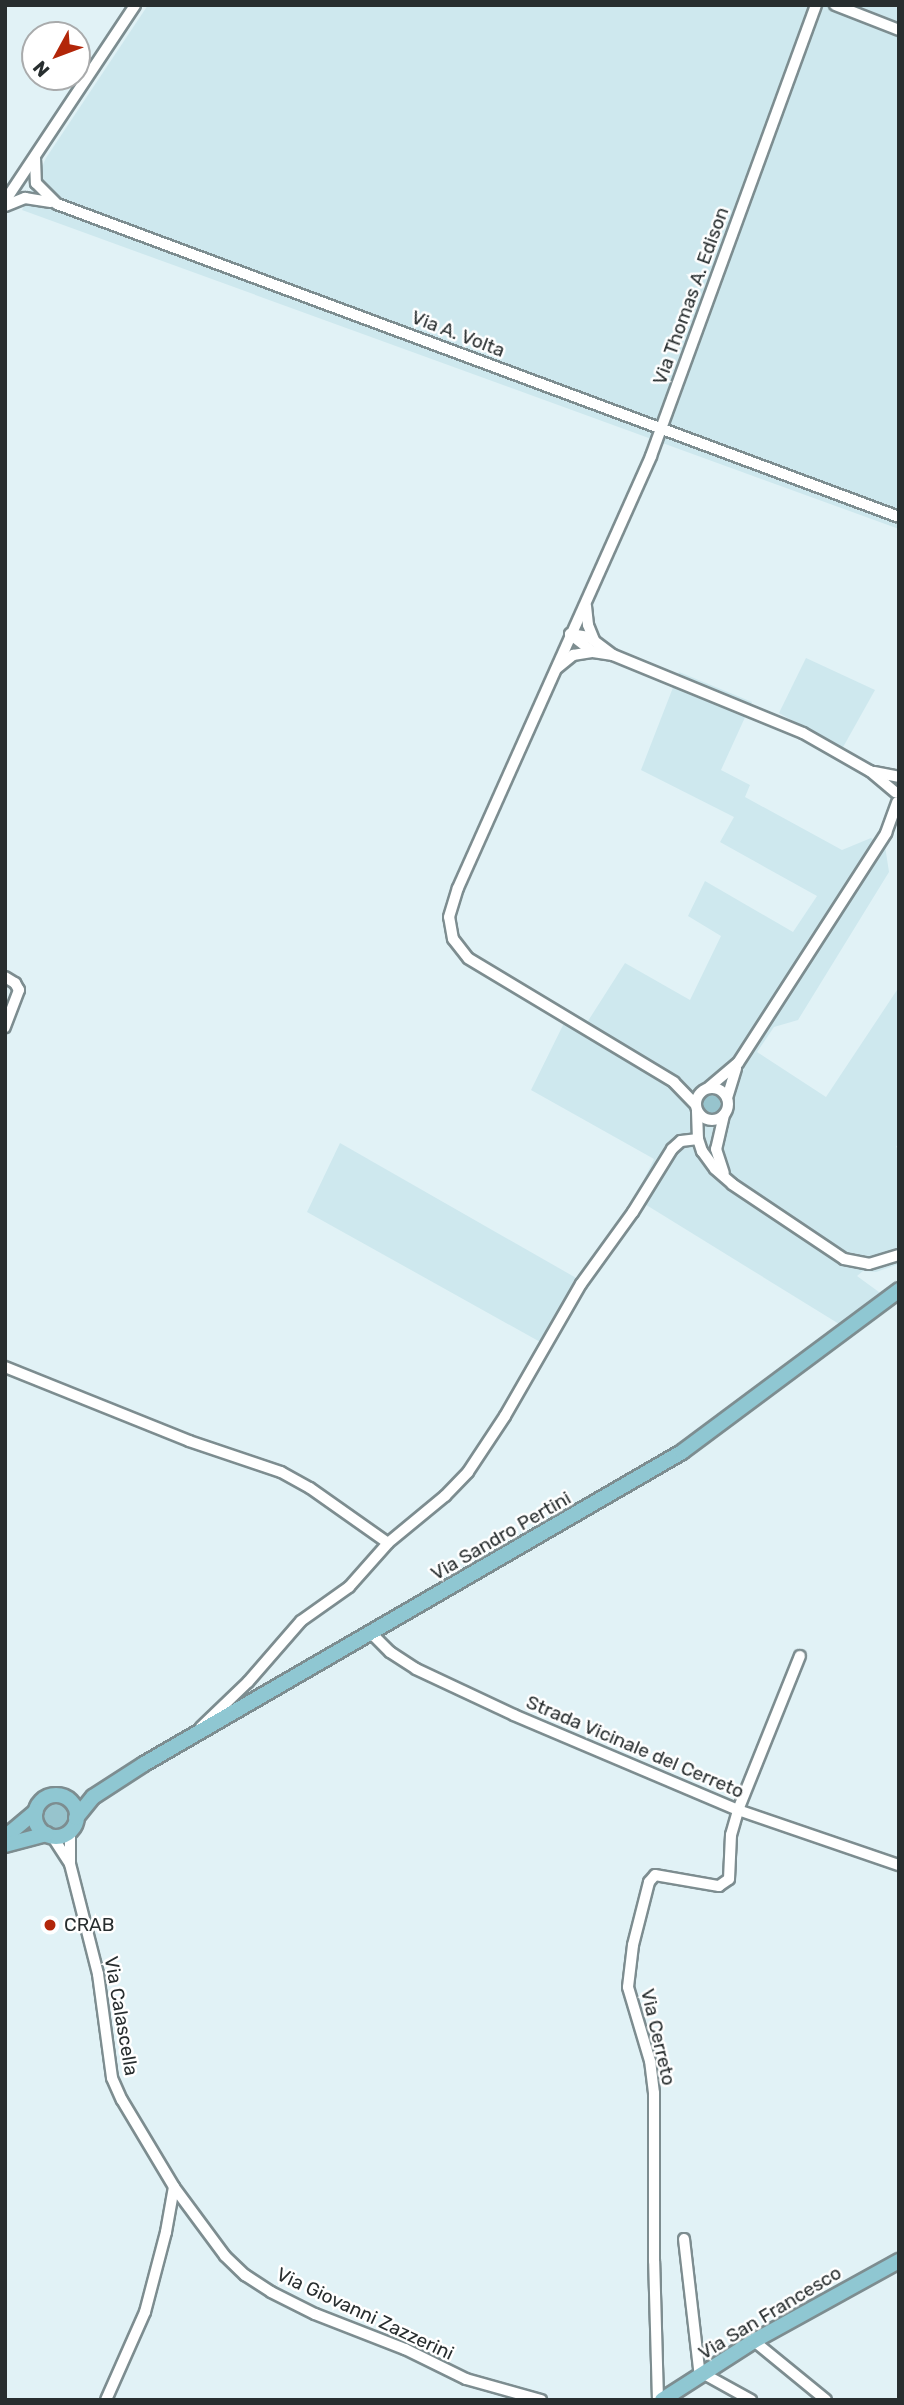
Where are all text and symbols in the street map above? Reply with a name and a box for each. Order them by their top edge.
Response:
north arrow [21,21,91,91]
text: N [28,56,54,82]
street label: Via Thomas A. Edison [648,204,734,388]
street label: Via A. Volta [408,306,508,362]
street label: Via Sandro Pertini [427,1487,575,1585]
street label: Strada Vicinale del Cerreto [522,1691,748,1803]
place label: CRAB [64,1914,115,1936]
marker: CRAB [42,1917,58,1933]
street label: Via Calascella [99,1954,143,2078]
street label: Via Cerreto [636,1986,680,2088]
street label: Via San Francesco [694,2261,846,2365]
street label: Via Giovanni Zazzerini [273,2263,457,2365]

